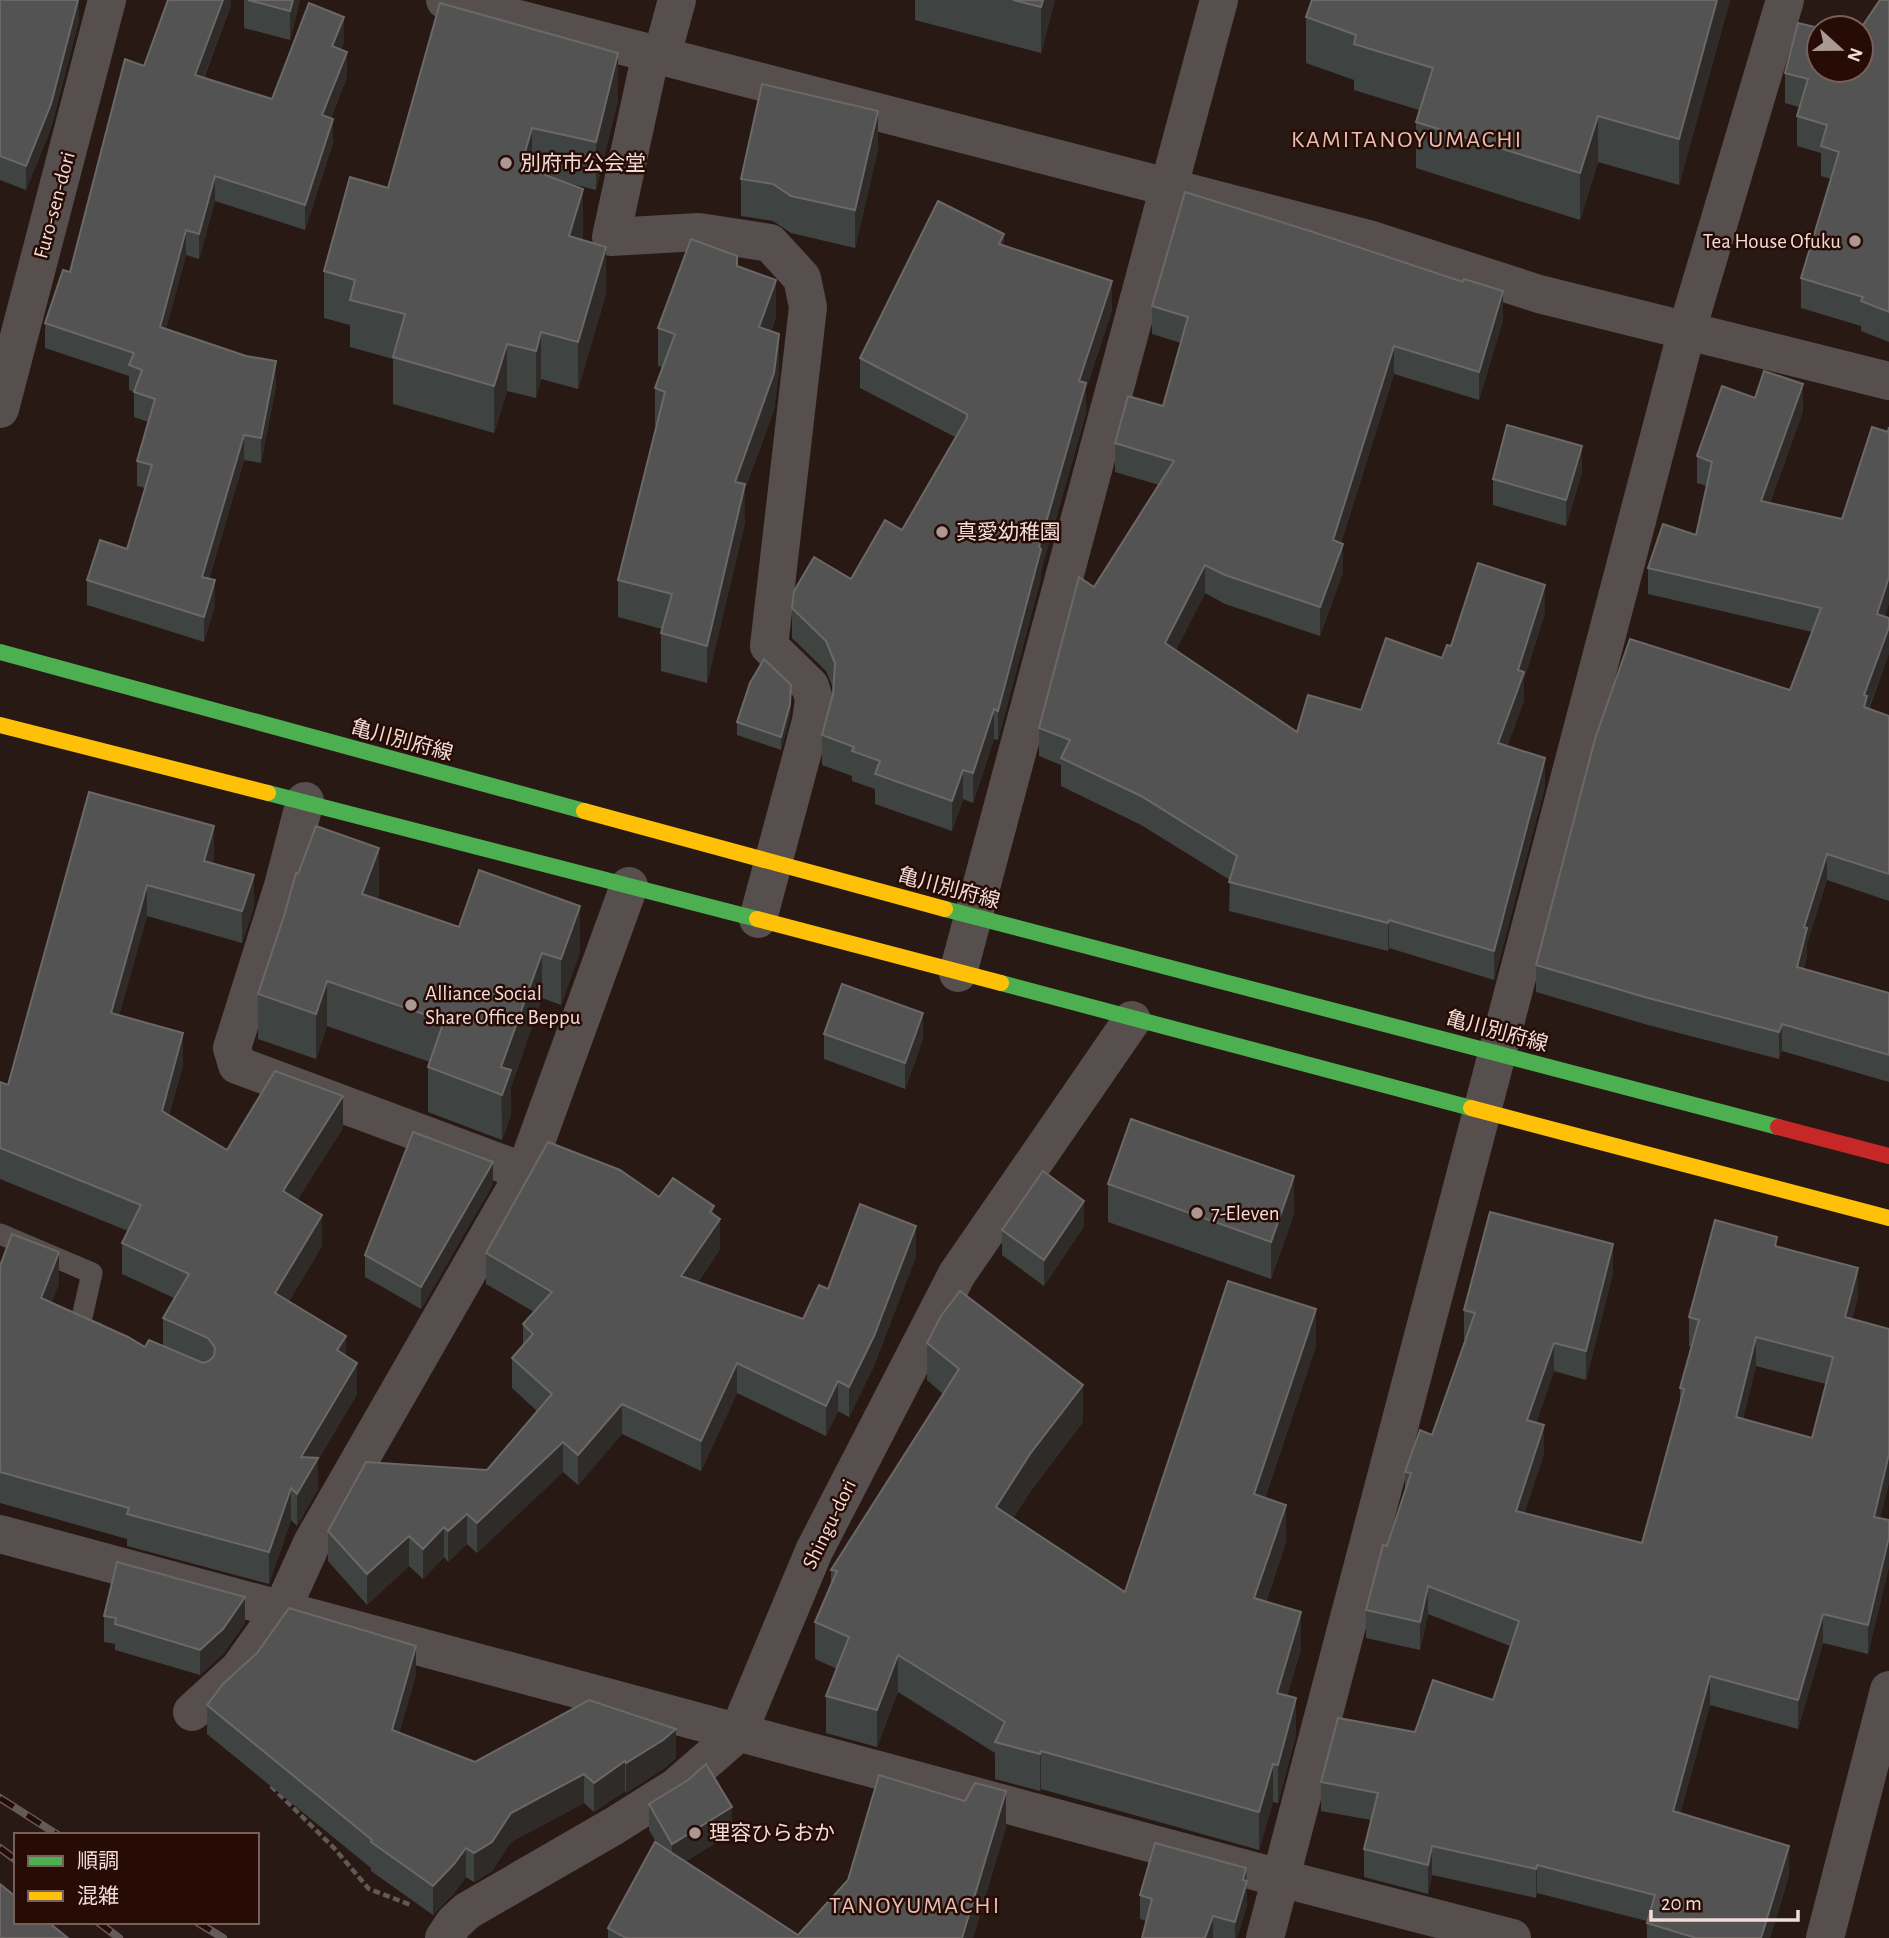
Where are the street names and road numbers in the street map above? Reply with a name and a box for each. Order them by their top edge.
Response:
street label: Furo-sen-dori [30,149,79,261]
street label: 亀川別府線 [348,716,456,764]
street label: 亀川別府線 [895,864,1003,912]
street label: 亀川別府線 [1443,1007,1551,1055]
street label: Shingu-dori [799,1476,860,1572]

